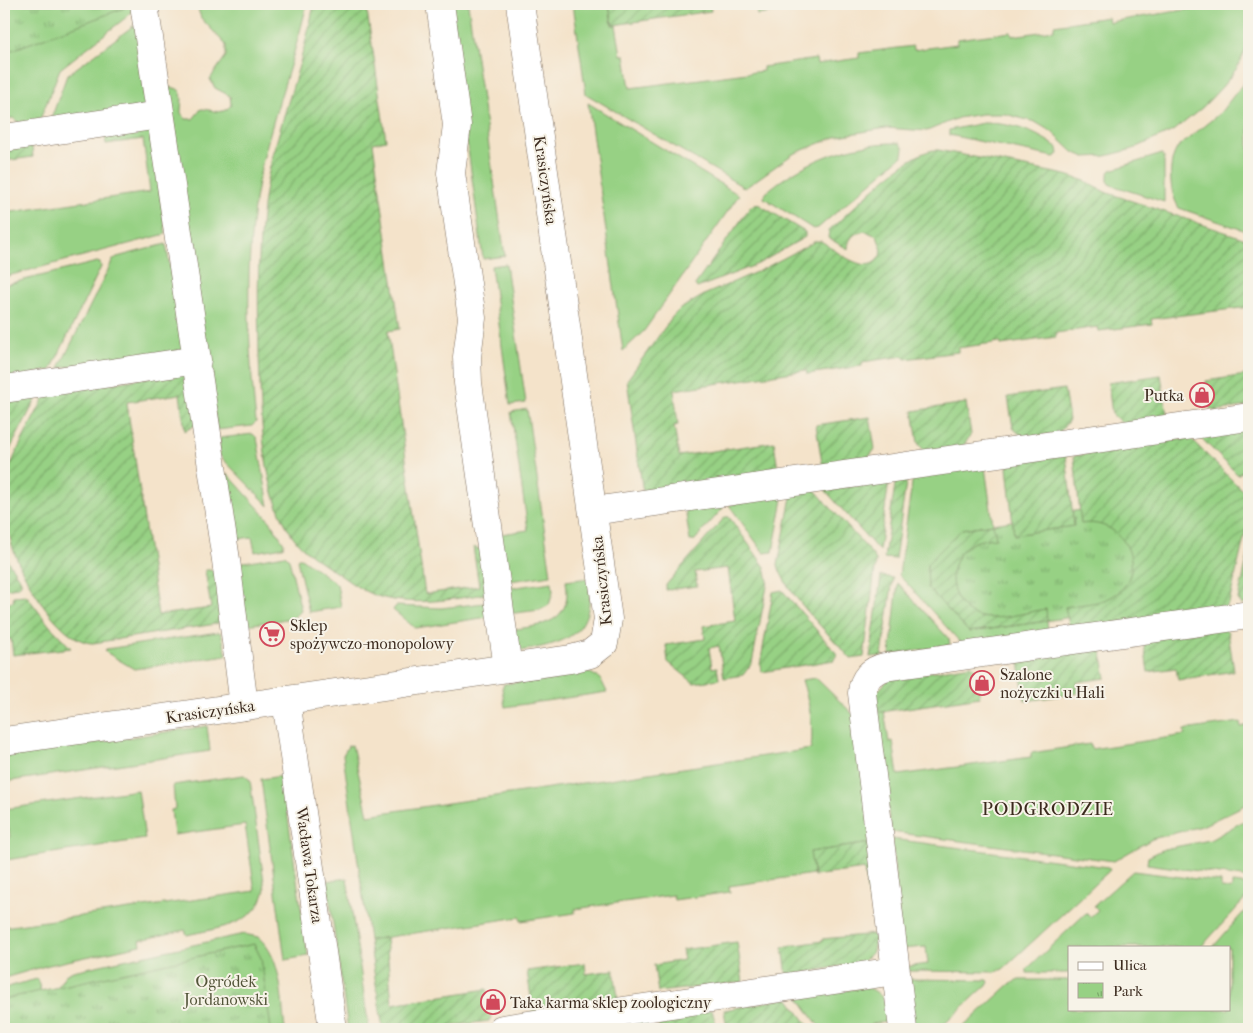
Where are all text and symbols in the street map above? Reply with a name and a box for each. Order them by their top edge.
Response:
street label: Krasiczyńska [530,134,561,226]
shop icon: Putka [1189,382,1215,408]
place label: Putka [1144,386,1185,405]
street label: Krasiczyńska [587,535,616,627]
place label: Sklep spożywczo-monopolowy [290,616,455,653]
supermarket icon: Sklep spożywczo-monopolowy [259,621,285,647]
place label: Szalone nożyczki u Hali [1000,665,1105,702]
shop icon: Szalone nożyczki u Hali [969,670,995,696]
street label: Krasiczyńska [164,696,256,727]
district label: PODGRODZIE [982,799,1114,820]
street label: Wacława Tokarza [292,805,327,925]
legend [1068,946,1230,1010]
text: Ulica [1113,956,1148,974]
park label: Ogródek Jordanowski [182,972,268,1009]
text: Park [1113,982,1143,1000]
shop icon: Taka karma sklep zoologiczny [480,989,506,1015]
place label: Taka karma sklep zoologiczny [510,993,712,1012]

